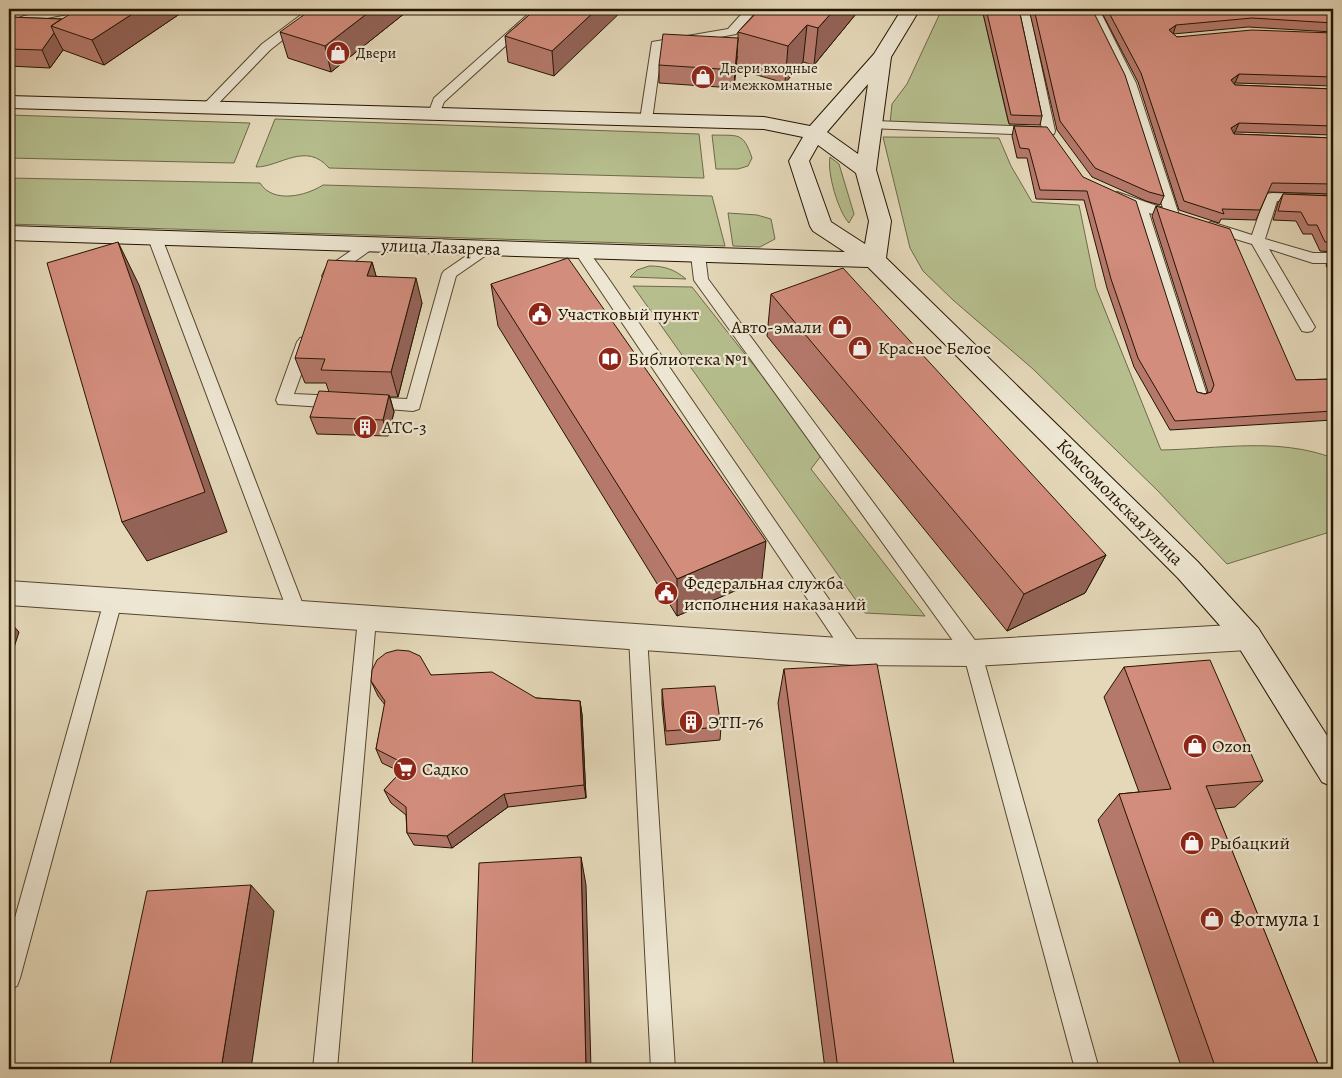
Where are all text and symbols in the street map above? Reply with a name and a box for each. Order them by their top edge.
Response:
shop icon: Двери [325,40,351,66]
place label: Двери [356,43,396,63]
place label: Двери входные и межкомнатные [720,58,833,95]
shop icon: Двери входные и межкомнатные [690,64,716,90]
street label: улица Лазарева [380,233,502,261]
public building icon: Участковый пункт [527,301,553,327]
place label: Участковый пункт [558,302,699,326]
shop icon: Авто-эмали [827,314,853,340]
place label: Авто-эмали [730,315,822,339]
shop icon: Красное Белое [847,335,873,361]
place label: Красное Белое [878,336,991,360]
library icon: Библиотека №1 [597,346,623,372]
place label: Библиотека №1 [628,347,748,371]
building icon: АТС-3 [352,414,378,440]
place label: АТС-3 [381,415,427,439]
street label: Комсомольская улица [1051,433,1189,571]
place label: Федеральная служба исполнения наказаний [684,571,866,616]
public building icon: Федеральная служба исполнения наказаний [653,580,679,606]
building icon: ЭТП-76 [678,709,704,735]
place label: ЭТП-76 [708,710,764,734]
shop icon: Ozon [1182,733,1208,759]
place label: Ozon [1212,734,1252,758]
supermarket icon: Садко [392,756,418,782]
place label: Садко [422,757,469,781]
shop icon: Рыбацкий [1179,830,1205,856]
place label: Рыбацкий [1210,831,1290,855]
place label: Фотмула 1 [1230,905,1320,933]
shop icon: Фотмула 1 [1199,906,1225,932]

